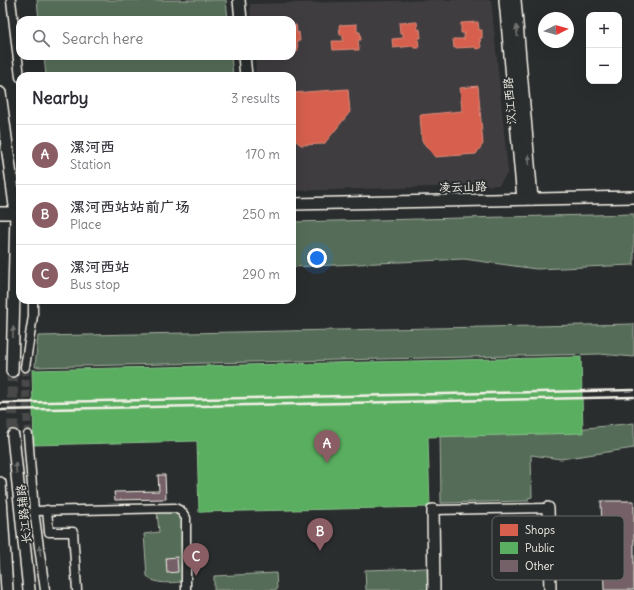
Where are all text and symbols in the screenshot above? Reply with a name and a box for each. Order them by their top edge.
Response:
north arrow [538,12,574,48]
map controls [586,12,622,84]
button: + [586,12,622,48]
search box [16,16,296,60]
one-way arrow [514,25,521,37]
icon: search [30,27,52,49]
text: Search here [62,29,143,48]
button: − [586,48,622,84]
street label: 汉江西路 [500,76,519,126]
text: Nearby [32,87,88,109]
text: 3 results [231,90,280,107]
text: 漯河西 [70,137,115,156]
text: A [41,146,49,163]
text: 170 m [245,146,280,163]
one-way arrow [525,154,532,166]
text: Station [70,156,111,173]
street label: 凌云山路 [439,179,487,194]
text: 漯河西站站前广场 [70,197,190,216]
text: B [41,206,49,223]
text: 250 m [242,206,280,223]
text: Place [70,216,101,233]
your location [307,248,327,268]
text: 漯河西站 [70,257,130,276]
text: C [41,266,49,283]
text: 290 m [242,266,280,283]
text: Bus stop [70,276,120,293]
one-way arrow [9,326,16,338]
pin: A [314,430,340,463]
one-way arrow [13,462,19,474]
street label: 长江路辅路 [13,483,34,545]
legend [492,516,624,580]
pin: B [307,518,333,551]
text: Shops [525,523,555,537]
text: Public [525,541,555,555]
pin: C [183,543,209,576]
one-way arrow [37,545,43,557]
text: Other [525,559,554,573]

